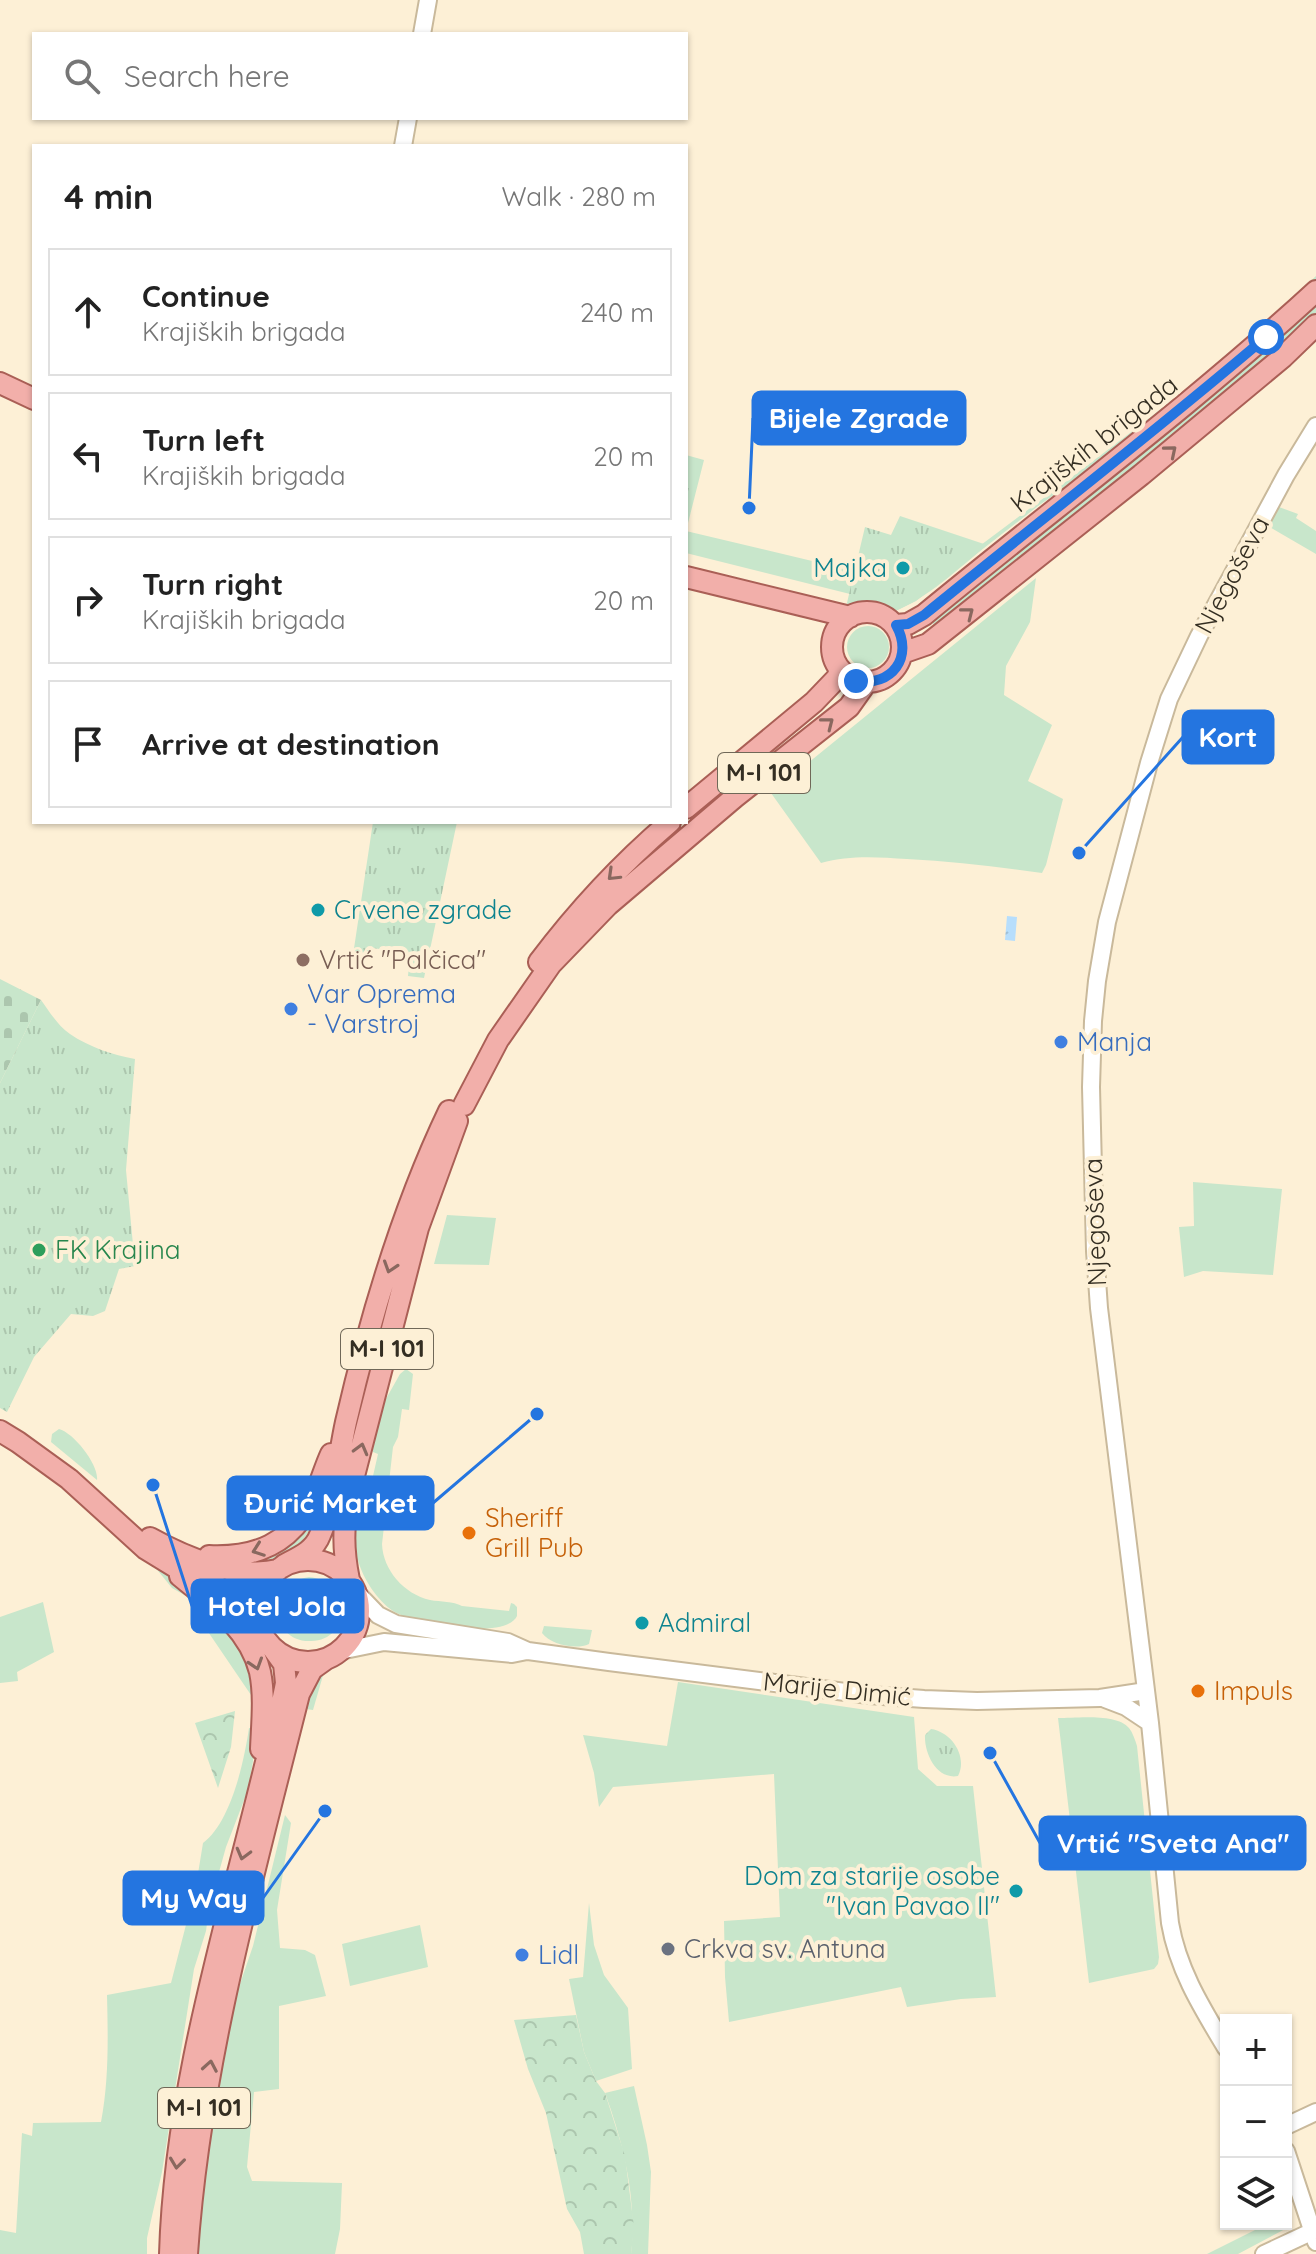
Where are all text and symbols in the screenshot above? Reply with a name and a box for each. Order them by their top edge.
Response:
search box [32,32,688,120]
icon: search [60,54,104,98]
text: Search here [124,57,290,95]
text: 4 min [64,175,153,218]
text: Walk · 280 m [501,180,656,213]
text: Continue [142,277,270,315]
icon: ahead [66,290,110,334]
text: 240 m [580,296,654,329]
text: Krajiških brigada [142,315,346,348]
route start [1248,319,1284,355]
street label: Krajiških brigada [1003,368,1184,519]
callout: Bijele Zgrade [753,392,965,444]
text: Bijele Zgrade [769,400,949,435]
text: Turn left [142,421,265,459]
icon: left [66,434,110,478]
text: 20 m [593,440,654,473]
one-way arrow [1162,446,1177,460]
text: Krajiških brigada [142,459,346,492]
street label: Njegoševa [1187,510,1276,639]
place label: Majka [813,551,887,584]
marker: Majka [894,559,912,577]
text: Turn right [142,565,283,603]
icon: right [66,578,110,622]
text: 20 m [593,584,654,617]
text: Krajiških brigada [142,603,346,636]
one-way arrow [959,608,973,623]
route end [838,663,874,699]
callout: Kort [1183,711,1273,763]
one-way arrow [819,719,834,733]
text: Kort [1199,719,1257,754]
icon: arrive [66,722,110,766]
text: Arrive at destination [142,725,440,763]
road number: M-I 101 [718,753,810,793]
one-way arrow [608,866,622,880]
place label: Crvene zgrade [334,893,512,926]
marker: Crvene zgrade [309,901,327,919]
place label: Vrtić "Palčica" [319,943,486,976]
marker: Vrtić "Palčica" [294,951,312,969]
place label: Var Oprema - Varstroj [307,977,456,1040]
marker: Var Oprema - Varstroj [282,1000,300,1018]
place label: Manja [1077,1025,1152,1058]
marker: Manja [1052,1033,1070,1051]
street label: Njegoševa [1076,1157,1113,1287]
place label: FK Krajina [55,1233,181,1266]
marker: FK Krajina [30,1241,48,1259]
one-way arrow [383,1259,399,1273]
road number: M-I 101 [341,1329,433,1369]
one-way arrow [351,1442,368,1456]
callout: Đurić Market [228,1477,433,1529]
text: Đurić Market [243,1485,418,1520]
place label: Sheriff Grill Pub [485,1501,584,1564]
marker: Sheriff Grill Pub [460,1524,478,1542]
one-way arrow [252,1541,266,1557]
callout: Hotel Jola [192,1580,363,1632]
text: Hotel Jola [208,1588,346,1623]
place label: Admiral [658,1606,751,1639]
marker: Admiral [633,1614,651,1632]
one-way arrow [247,1656,263,1670]
street label: Marije Dimić [761,1664,913,1713]
place label: Impuls [1214,1674,1293,1707]
marker: Impuls [1189,1682,1207,1700]
callout: Vrtić "Sveta Ana" [1040,1817,1305,1869]
text: Vrtić "Sveta Ana" [1056,1825,1290,1860]
one-way arrow [235,1847,252,1861]
place label: Dom za starije osobe "Ivan Pavao II" [744,1859,1000,1922]
callout: My Way [124,1872,263,1924]
text: My Way [140,1880,248,1915]
marker: Dom za starije osobe "Ivan Pavao II" [1007,1882,1025,1900]
place label: Crkva sv. Antuna [684,1932,885,1965]
place label: Lidl [538,1938,579,1971]
marker: Crkva sv. Antuna [659,1940,677,1958]
marker: Lidl [513,1946,531,1964]
map controls [1220,2014,1292,2230]
button: + [1220,2014,1292,2086]
one-way arrow [201,2059,218,2072]
button: − [1220,2086,1292,2158]
road number: M-I 101 [158,2088,250,2128]
one-way arrow [169,2156,186,2170]
button: layers [1220,2158,1292,2230]

